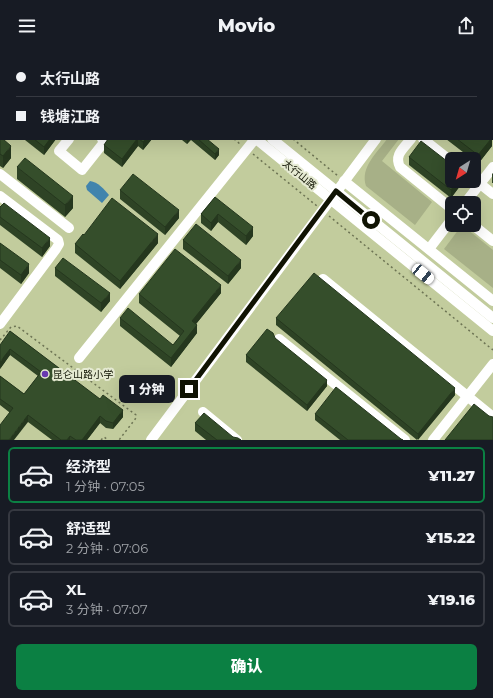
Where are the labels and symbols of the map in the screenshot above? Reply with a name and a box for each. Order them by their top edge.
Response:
north arrow [445,152,481,188]
street label: 太行山路 [280,157,319,192]
route start [362,211,380,229]
car [410,262,436,286]
place label: 昆仑山路小学 [53,368,113,381]
marker: 昆仑山路小学 [40,369,50,379]
callout: 1 分钟 [119,375,175,403]
route end [180,380,198,398]

